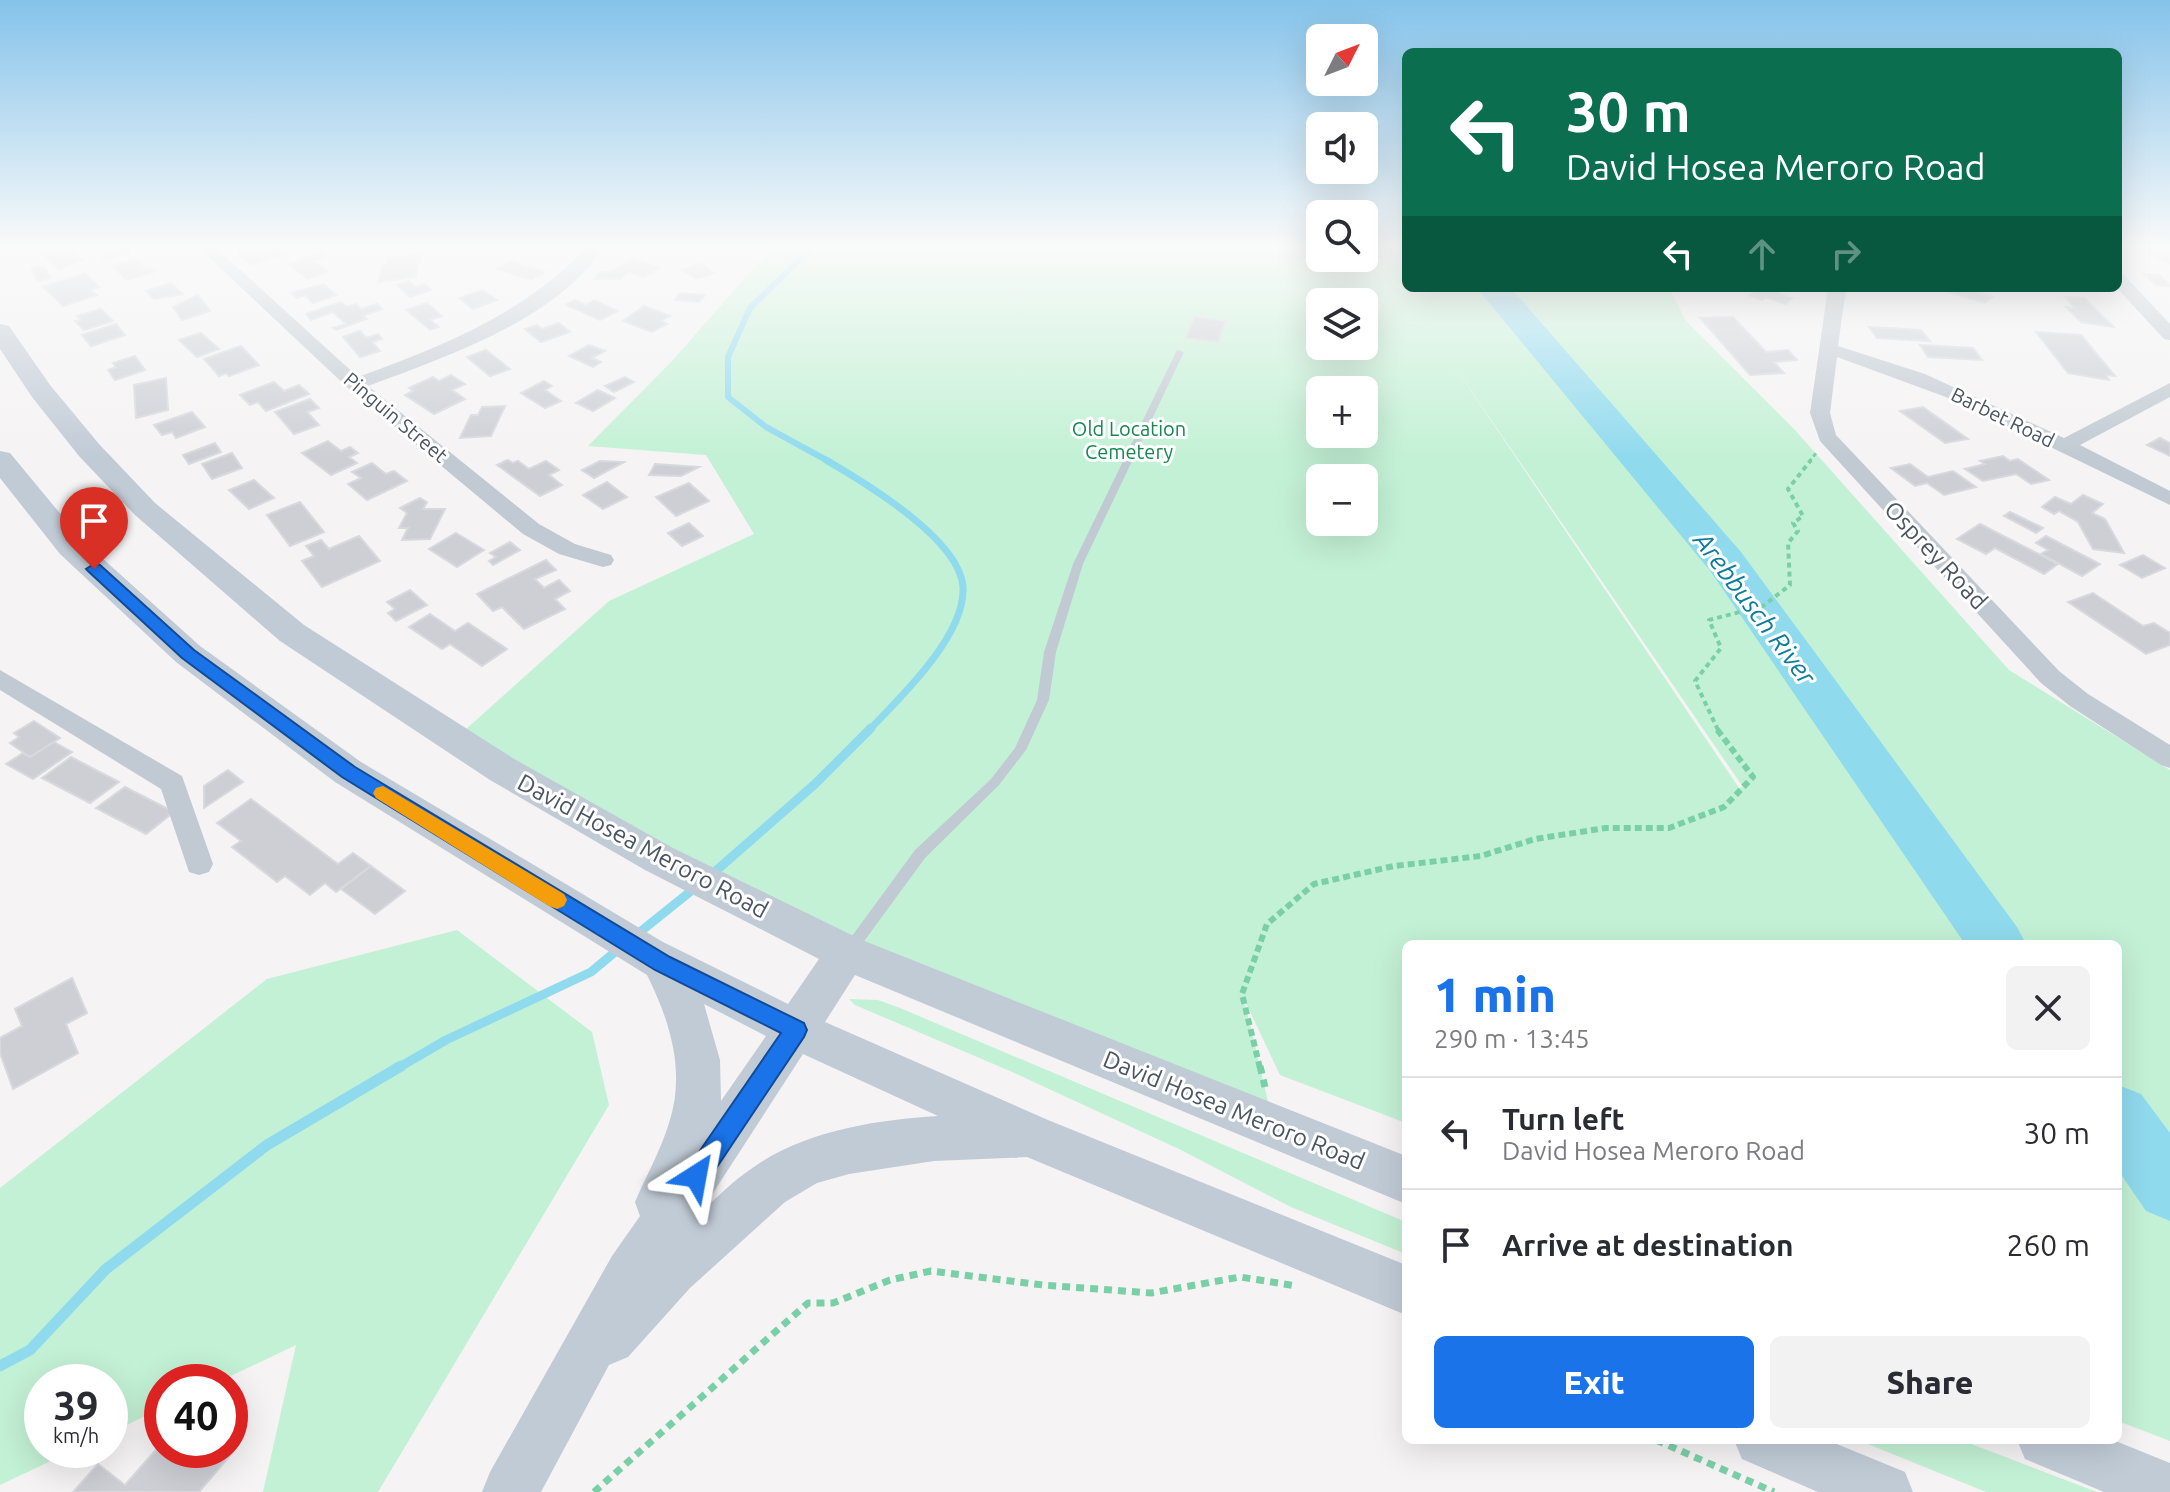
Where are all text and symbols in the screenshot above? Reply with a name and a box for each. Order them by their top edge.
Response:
north arrow [1306,24,1378,96]
map controls [1306,24,1378,536]
icon: left [1434,80,1538,184]
text: 30 m [1566,80,1691,143]
button: sound [1306,112,1378,184]
text: David Hosea Meroro Road [1566,146,1986,187]
button: search [1306,200,1378,272]
icon: left [1656,232,1700,276]
icon: ahead [1740,232,1784,276]
icon: right [1824,232,1868,276]
button: layers [1306,288,1378,360]
street label: Pinguin Street [340,367,452,467]
button: + [1306,376,1378,448]
street label: Barbet Road [1948,382,2058,452]
park label: Old Location Cemetery [1072,417,1186,463]
button: − [1306,464,1378,536]
pin [60,487,128,569]
street label: Osprey Road [1879,495,1993,615]
icon: arrive [72,499,116,543]
water label: Arebbusch River [1687,524,1822,691]
street label: David Hosea Meroro Road [513,768,773,924]
button: close [2006,966,2090,1050]
text: 1 min [1434,967,1556,1021]
text: 290 m · 13:45 [1434,1024,1590,1053]
street label: David Hosea Meroro Road [1099,1045,1369,1175]
text: Turn left [1502,1102,1624,1136]
icon: left [1434,1111,1478,1155]
text: 30 m [2023,1116,2090,1150]
position arrow [654,1134,738,1218]
text: David Hosea Meroro Road [1502,1136,1805,1165]
icon: arrive [1434,1223,1478,1267]
text: Arrive at destination [1502,1228,1794,1262]
text: 260 m [2006,1228,2090,1262]
button: Exit [1434,1336,1754,1428]
button: Share [1770,1336,2090,1428]
speed limit sign: 40 [144,1364,248,1468]
text: 39 [53,1383,99,1428]
text: km/h [53,1424,99,1447]

